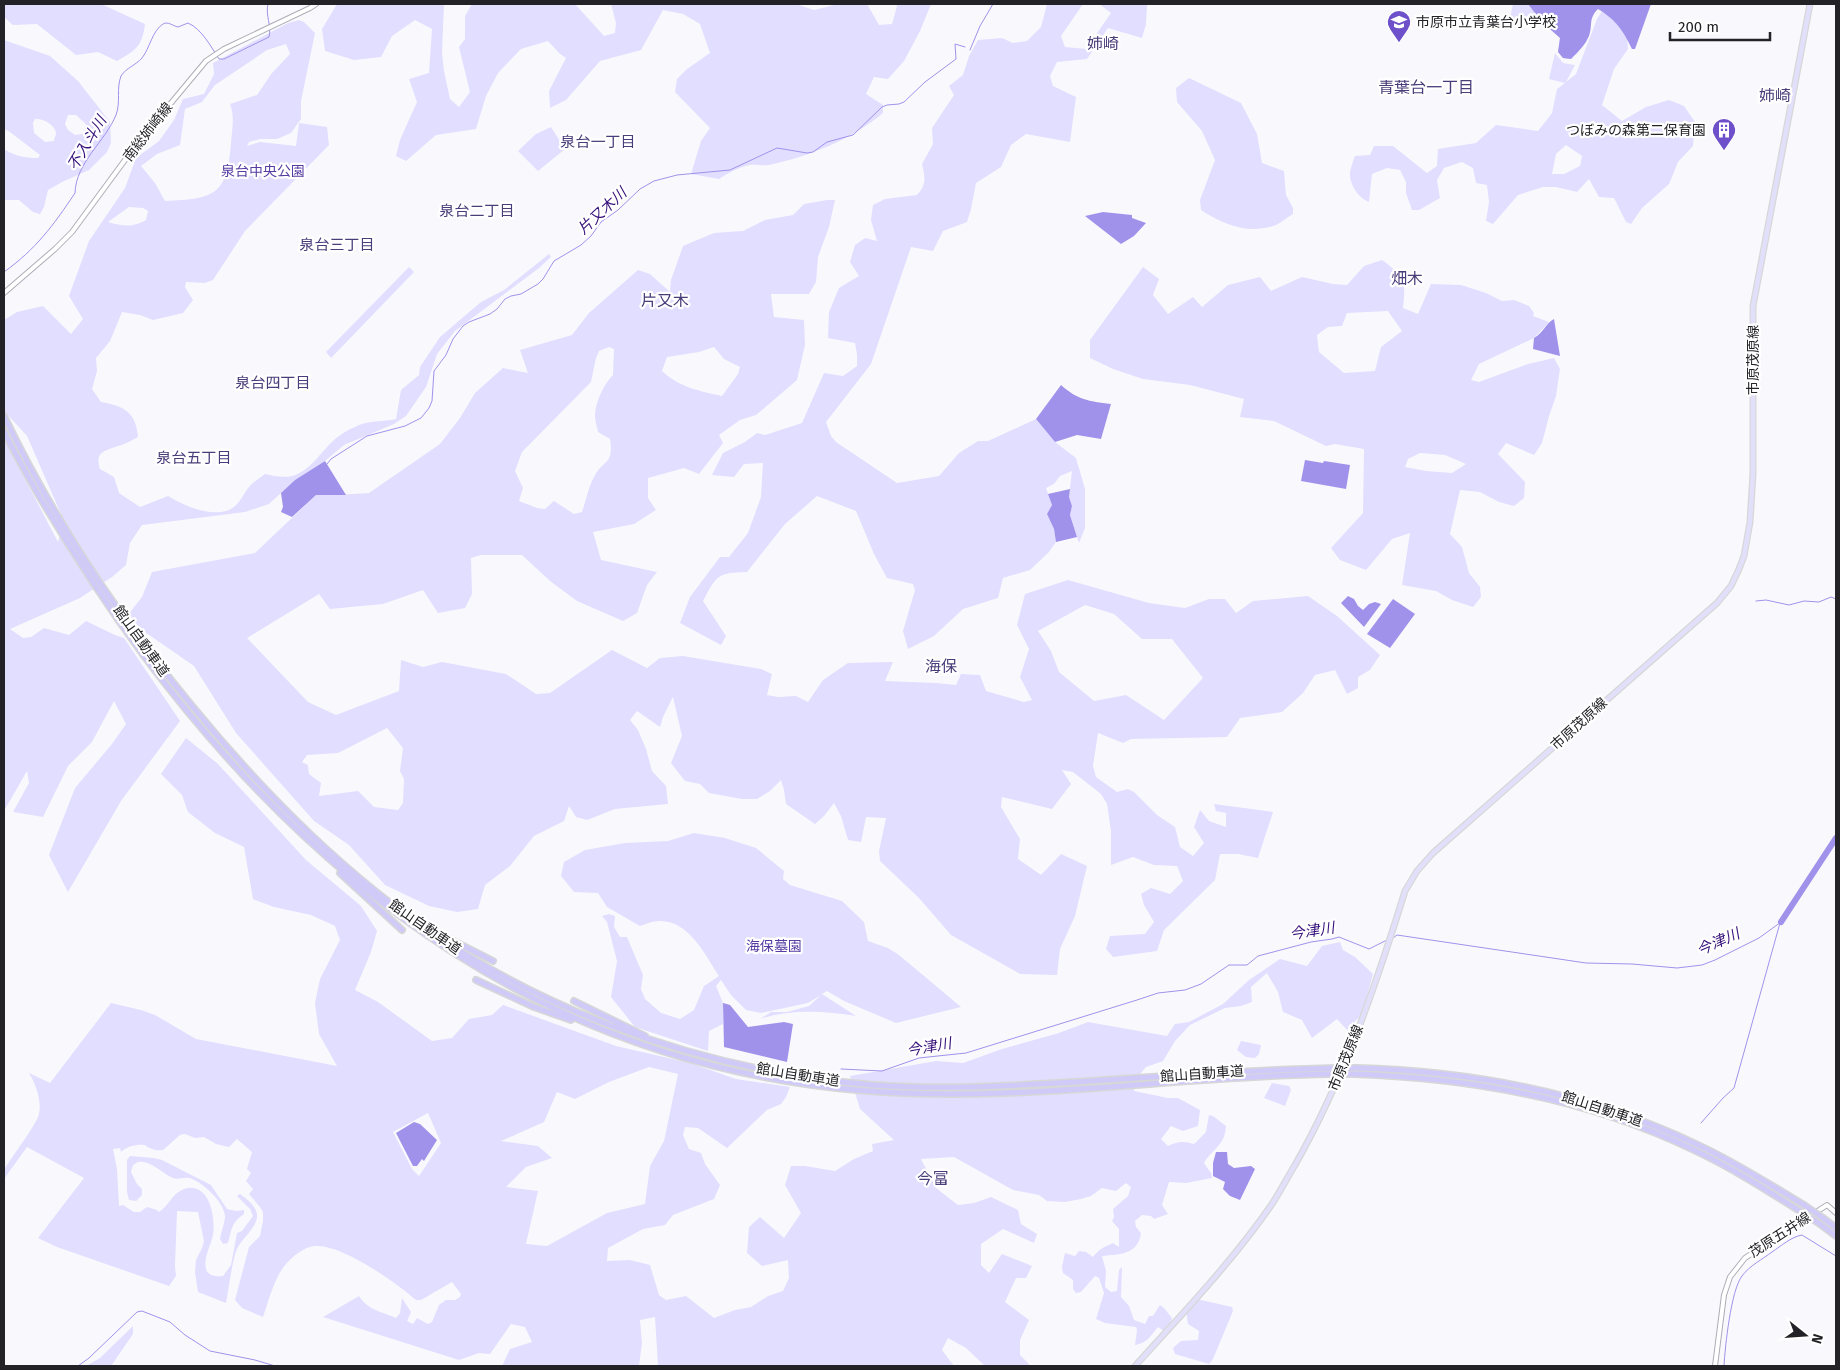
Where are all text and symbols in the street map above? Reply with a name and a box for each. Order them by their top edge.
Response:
school or university icon: 市原市立青葉台小学校 [1386,9,1412,43]
scale bar [1670,10,1770,42]
place label: 市原市立青葉台小学校 [1416,14,1556,31]
text: 200 m [1678,18,1719,36]
district label: 姉崎 [1087,34,1119,53]
district label: 青葉台一丁目 [1378,78,1474,97]
district label: 姉崎 [1759,86,1791,105]
street label: 南総姉崎線 [120,99,176,165]
water label: 不入斗川 [64,111,111,173]
building icon: つぼみの森第二保育園 [1711,117,1737,151]
place label: つぼみの森第二保育園 [1566,122,1706,139]
district label: 泉台一丁目 [560,133,636,151]
park label: 泉台中央公園 [221,163,305,180]
water label: 片又木川 [574,183,632,238]
district label: 泉台二丁目 [439,202,515,220]
district label: 泉台三丁目 [299,236,375,254]
district label: 畑木 [1391,269,1423,288]
district label: 片又木 [641,291,689,310]
street label: 市原茂原線 [1745,325,1762,395]
district label: 泉台四丁目 [235,374,311,392]
district label: 泉台五丁目 [156,449,232,467]
street label: 館山自動車道 [109,602,173,680]
district label: 海保 [925,657,957,676]
street label: 市原茂原線 [1547,694,1611,754]
street label: 館山自動車道 [386,896,464,958]
water label: 今津川 [1288,918,1338,943]
water label: 今津川 [1694,924,1744,959]
park label: 海保墓園 [746,938,802,955]
street label: 市原茂原線 [1325,1022,1367,1094]
water label: 今津川 [905,1034,955,1060]
street label: 館山自動車道 [755,1060,841,1090]
street label: 館山自動車道 [1160,1063,1244,1085]
street label: 館山自動車道 [1559,1088,1645,1130]
district label: 今富 [917,1169,949,1188]
street label: 茂原五井線 [1746,1209,1814,1261]
north arrow [1780,1310,1830,1360]
text: N [1807,1332,1826,1346]

